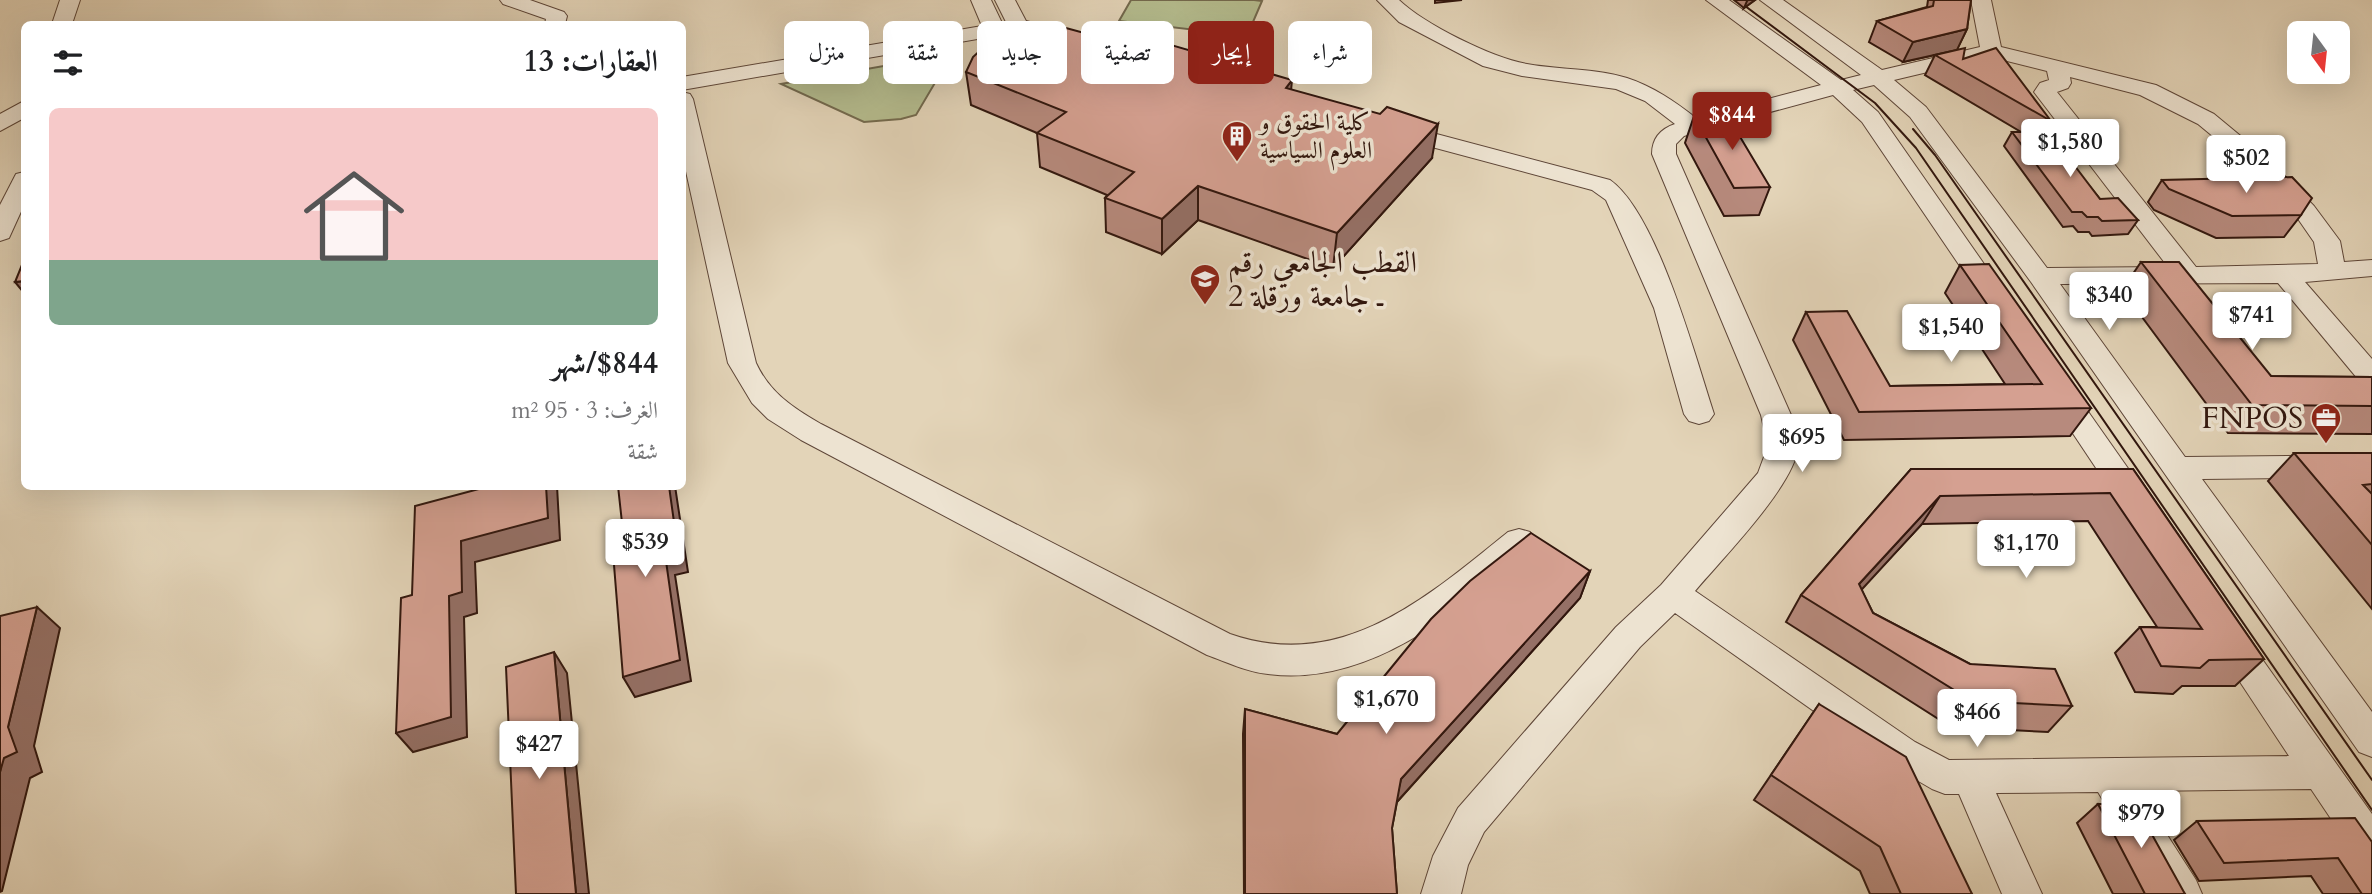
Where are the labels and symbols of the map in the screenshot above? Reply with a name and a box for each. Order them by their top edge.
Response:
north arrow [2287,21,2350,84]
pin: $844 [1691,92,1773,152]
place label: كلية الحقوق و العلوم السياسية [1257,106,1372,171]
building icon: كلية الحقوق و العلوم السياسية [1220,119,1254,163]
pin: $1,580 [2013,120,2127,179]
pin: $502 [2205,136,2287,195]
place label: القطب الجامعي رقم 2 ـ جامعة ورقلة [1228,242,1417,317]
school or university icon: القطب الجامعي رقم 2 ـ جامعة ورقلة [1188,262,1222,306]
pin: $340 [2068,272,2150,332]
pin: $741 [2211,292,2293,352]
pin: $1,540 [1894,304,2008,364]
place label: FNPOS [2202,398,2303,439]
office icon: FNPOS [2309,401,2343,445]
pin: $695 [1761,414,1843,474]
pin: $539 [604,520,686,579]
pin: $1,170 [1969,520,2083,580]
pin: $1,670 [1329,676,1443,736]
pin: $466 [1936,690,2018,749]
pin: $427 [498,722,580,781]
pin: $979 [2100,790,2182,850]

